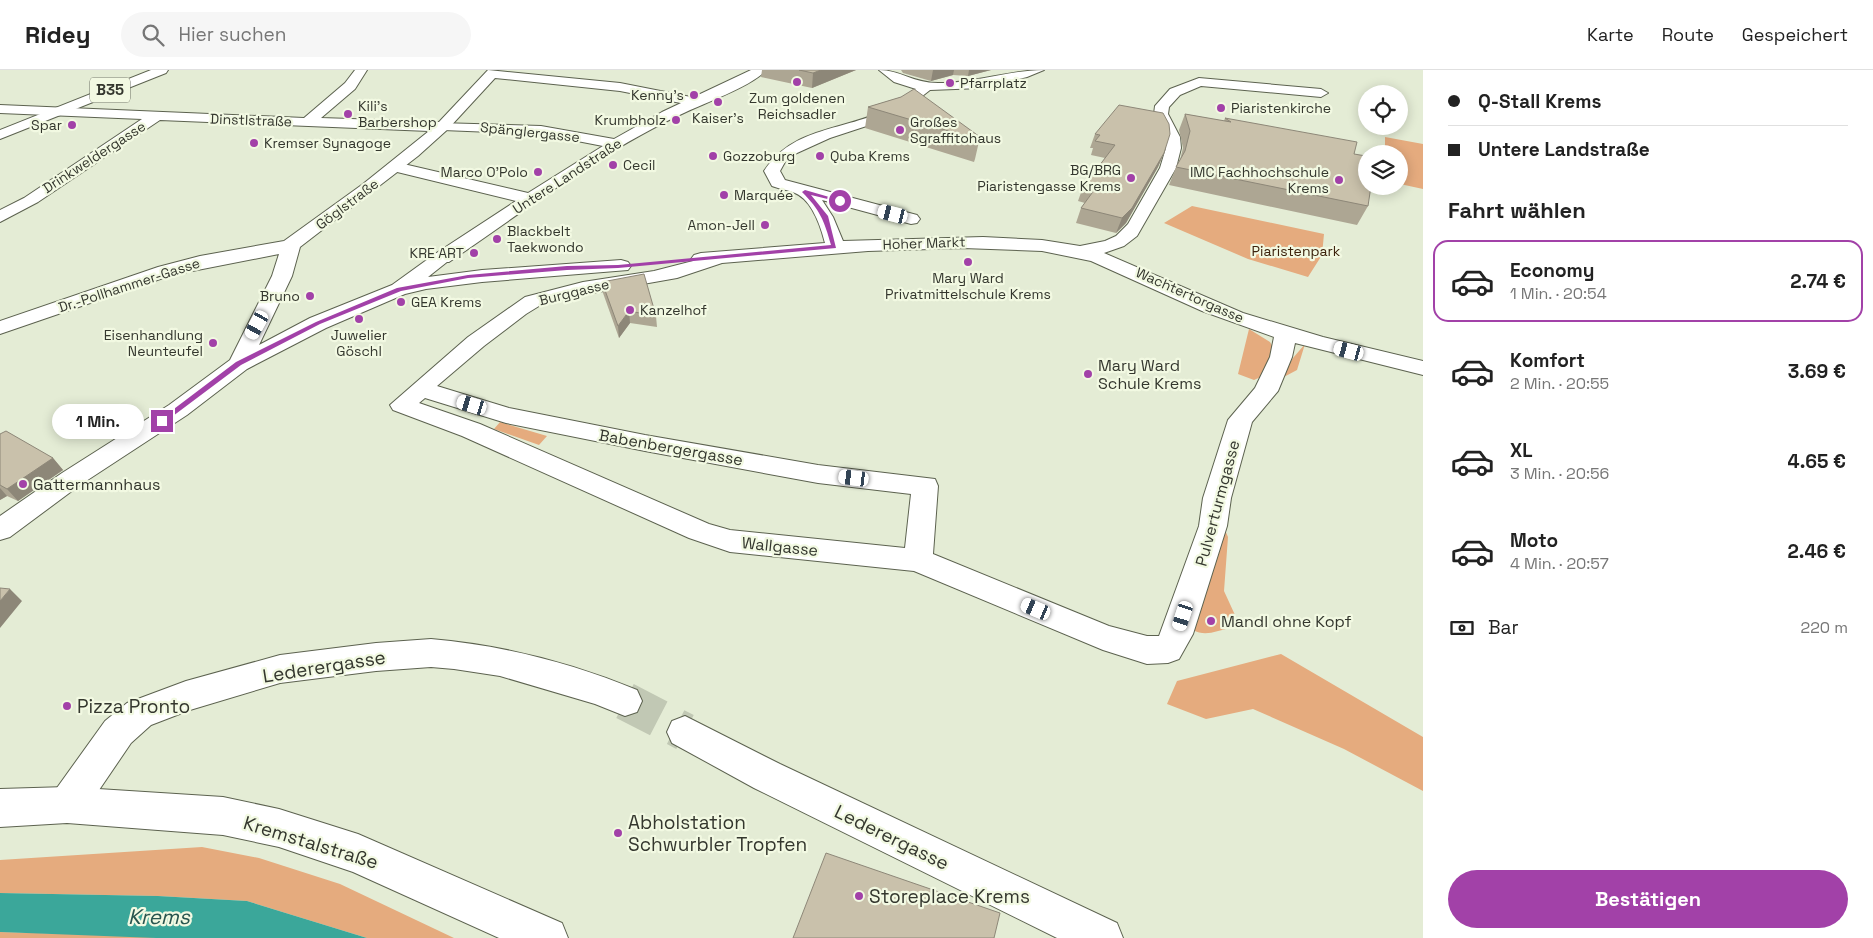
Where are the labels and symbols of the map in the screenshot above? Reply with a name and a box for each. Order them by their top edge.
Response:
place label: Pfarrplatz [960,74,1027,92]
marker: Zum goldenen Reichsadler [791,76,803,88]
marker: Pfarrplatz [944,77,956,89]
road number: B35 [90,78,130,102]
place label: Kenny's [631,86,684,104]
marker: Kenny's [688,89,700,101]
place label: Zum goldenen Reichsadler [749,89,845,123]
marker: Kaiser's [712,96,724,108]
place label: Kili's Barbershop [358,97,437,131]
place label: Piaristenkirche [1231,99,1331,117]
marker: Piaristenkirche [1215,102,1227,114]
marker: Kili's Barbershop [342,108,354,120]
place label: Kaiser's [692,109,744,127]
street label: Dinstlstraße [210,110,292,130]
place label: Krumbholz [595,111,666,129]
place label: Großes Sgraffitohaus [910,113,1001,147]
marker: Krumbholz [670,114,682,126]
place label: Spar [31,116,62,134]
street label: Drinkweldergasse [39,117,149,197]
street label: Spänglergasse [479,118,581,146]
marker: Spar [66,119,78,131]
marker: Großes Sgraffitohaus [894,124,906,136]
place label: Kremser Synagoge [264,134,391,152]
street label: Untere Landstraße [509,134,625,218]
marker: Kremser Synagoge [248,137,260,149]
place label: Gozzoburg [723,147,795,165]
place label: Quba Krems [830,147,910,165]
marker: Gozzoburg [707,150,719,162]
marker: Quba Krems [814,150,826,162]
place label: Cecil [623,156,656,174]
marker: Cecil [607,159,619,171]
place label: BG/BRG Piaristengasse Krems [977,161,1121,195]
place label: Marco O'Polo [441,163,528,181]
place label: IMC Fachhochschule Krems [1190,163,1329,197]
marker: Marco O'Polo [532,166,544,178]
marker: BG/BRG Piaristengasse Krems [1125,172,1137,184]
marker: IMC Fachhochschule Krems [1333,174,1345,186]
street label: Göglstraße [312,175,382,233]
place label: Marquée [734,186,793,204]
marker: Marquée [718,189,730,201]
route start [829,190,851,212]
car [876,203,909,225]
place label: Amon-Jell [687,216,755,234]
marker: Amon-Jell [759,219,771,231]
place label: Blackbelt Taekwondo [507,222,584,256]
marker: Blackbelt Taekwondo [491,233,503,245]
street label: Hoher Markt [882,233,966,253]
park label: Piaristenpark [1252,242,1341,260]
place label: KRE ART [410,244,464,262]
marker: KRE ART [468,247,480,259]
street label: Dr.-Pollhammer-Gasse [56,254,202,316]
marker: Mary Ward Privatmittelschule Krems [962,256,974,268]
street label: Wachtertorgasse [1133,263,1247,327]
place label: Mary Ward Privatmittelschule Krems [885,269,1051,303]
street label: Burggasse [537,275,611,309]
place label: Bruno [260,287,300,305]
marker: Bruno [304,290,316,302]
place label: GEA Krems [411,293,482,311]
marker: GEA Krems [395,296,407,308]
place label: Kanzelhof [640,301,707,319]
marker: Kanzelhof [624,304,636,316]
car [243,308,270,342]
marker: Juwelier Göschl [353,313,365,325]
place label: Eisenhandlung Neunteufel [104,326,203,360]
place label: Juwelier Göschl [331,326,387,360]
marker: Eisenhandlung Neunteufel [207,337,219,349]
car [1332,340,1365,362]
place label: Mary Ward Schule Krems [1098,355,1202,394]
marker: Mary Ward Schule Krems [1082,368,1094,380]
car [455,393,488,417]
callout: 1 Min. [52,404,144,438]
route end [151,410,173,432]
street label: Babenbergergasse [597,424,745,471]
street label: Pulverturmgasse [1191,438,1244,569]
car [838,469,869,487]
place label: Gattermannhaus [33,474,160,495]
marker: Gattermannhaus [17,478,29,490]
street label: Wallgasse [741,532,819,561]
car [1019,596,1052,622]
car [1171,599,1194,633]
place label: Mandl ohne Kopf [1221,611,1352,632]
marker: Mandl ohne Kopf [1205,615,1217,627]
street label: Lederergasse [261,644,387,689]
place label: Pizza Pronto [77,694,190,719]
marker: Pizza Pronto [61,700,73,712]
street label: Lederergasse [830,799,953,876]
street label: Kremstalstraße [240,810,381,875]
place label: Abholstation Schwurbler Tropfen [628,810,807,857]
marker: Abholstation Schwurbler Tropfen [612,827,624,839]
place label: Storeplace Krems [869,884,1030,909]
marker: Storeplace Krems [853,890,865,902]
water label: Krems [128,903,191,930]

